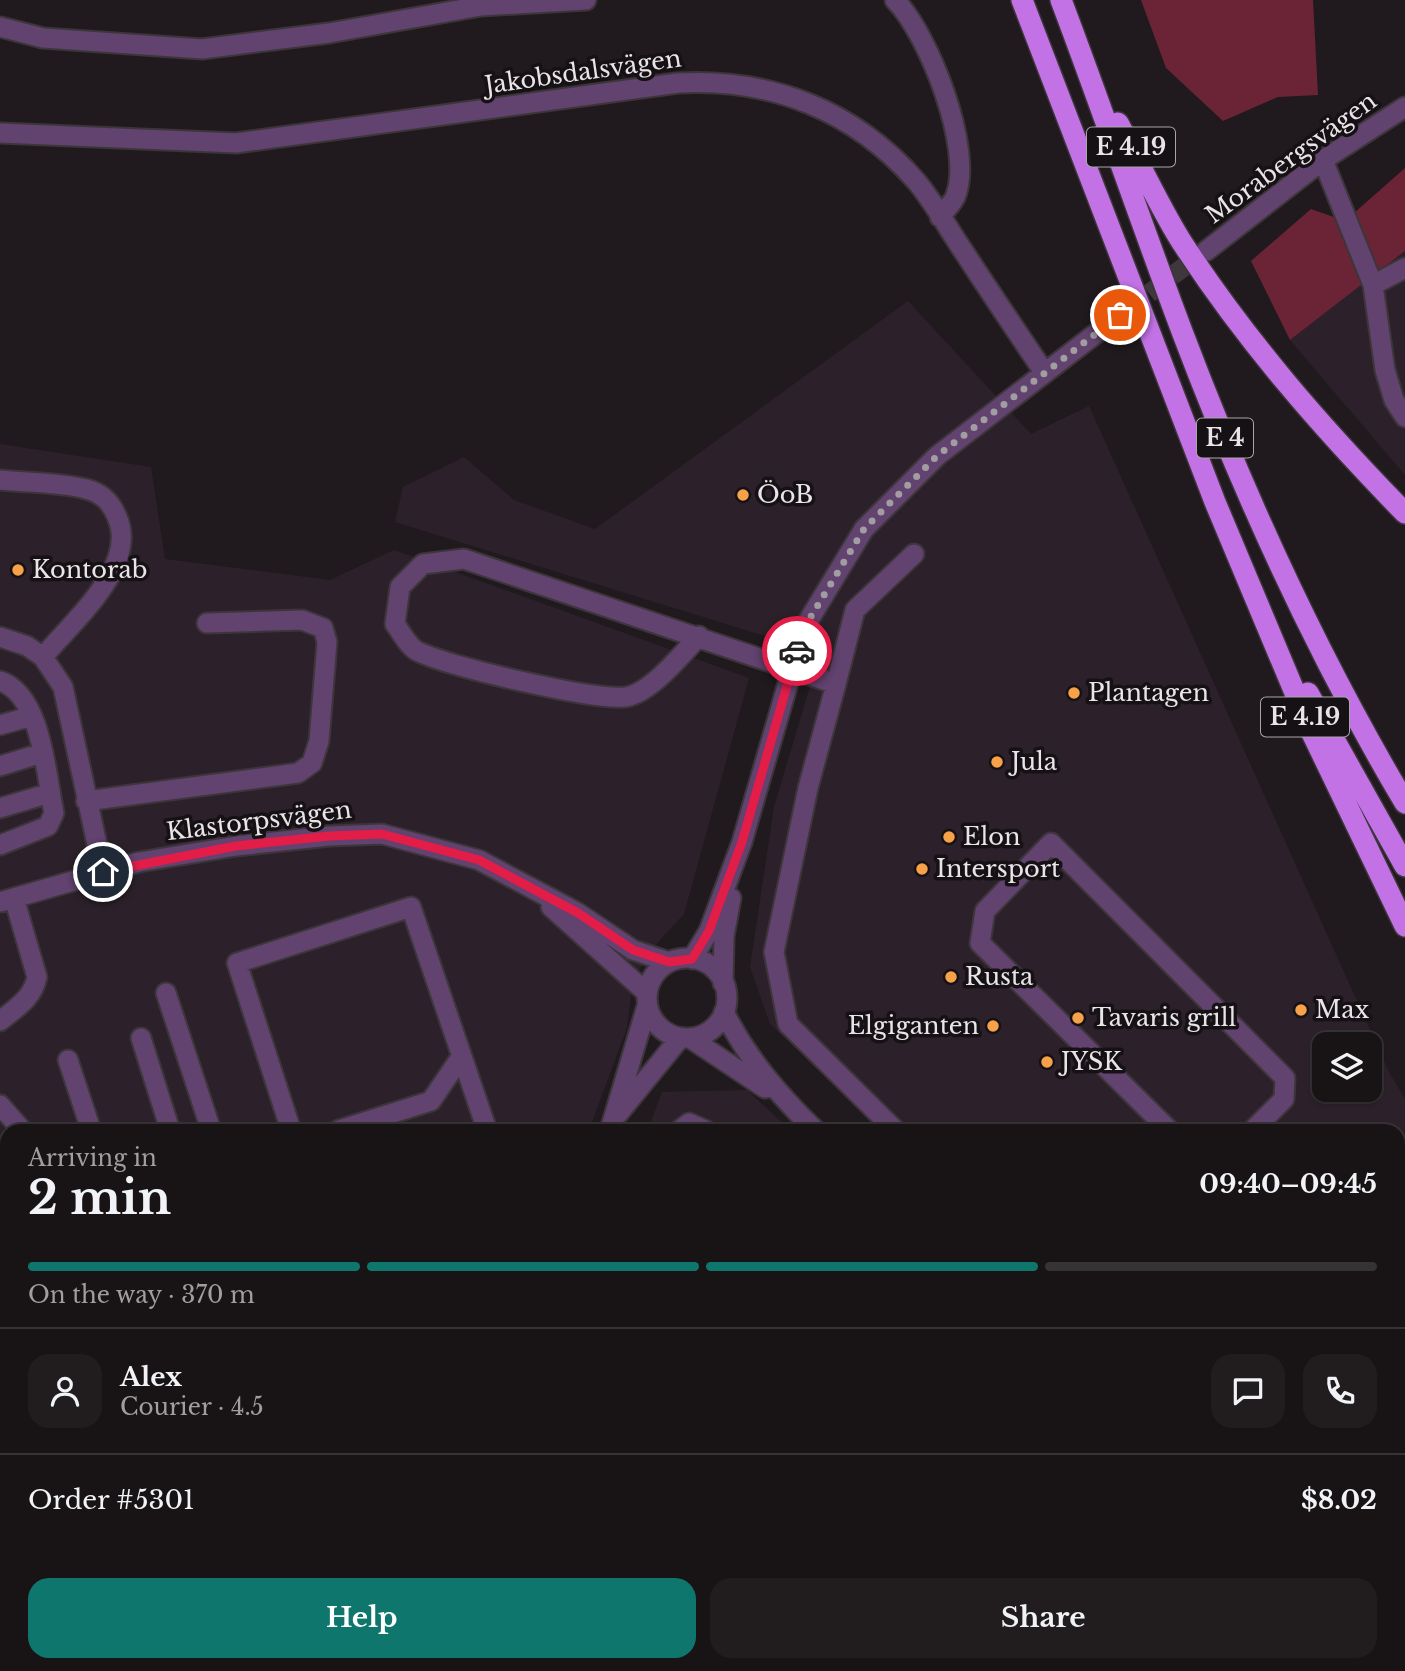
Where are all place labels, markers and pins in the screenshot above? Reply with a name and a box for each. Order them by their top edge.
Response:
pin [1090,285,1150,345]
place label: ÖoB [757,480,813,509]
marker: ÖoB [735,487,751,503]
place label: Kontorab [32,555,147,584]
marker: Kontorab [10,562,26,578]
place label: Plantagen [1088,678,1209,707]
marker: Plantagen [1066,685,1082,701]
place label: Jula [1008,747,1058,776]
marker: Jula [989,754,1005,770]
place label: Elon [963,822,1020,851]
marker: Elon [941,829,957,845]
pin [73,842,133,902]
place label: Intersport [936,854,1060,883]
marker: Intersport [914,861,930,877]
place label: Rusta [965,962,1034,991]
marker: Rusta [943,969,959,985]
place label: Max [1315,995,1369,1024]
marker: Max [1293,1002,1309,1018]
place label: Tavaris grill [1092,1003,1237,1032]
marker: Tavaris grill [1070,1010,1086,1026]
place label: Elgiganten [848,1011,979,1040]
marker: Elgiganten [985,1018,1001,1034]
place label: JYSK [1058,1047,1123,1076]
marker: JYSK [1039,1054,1055,1070]

